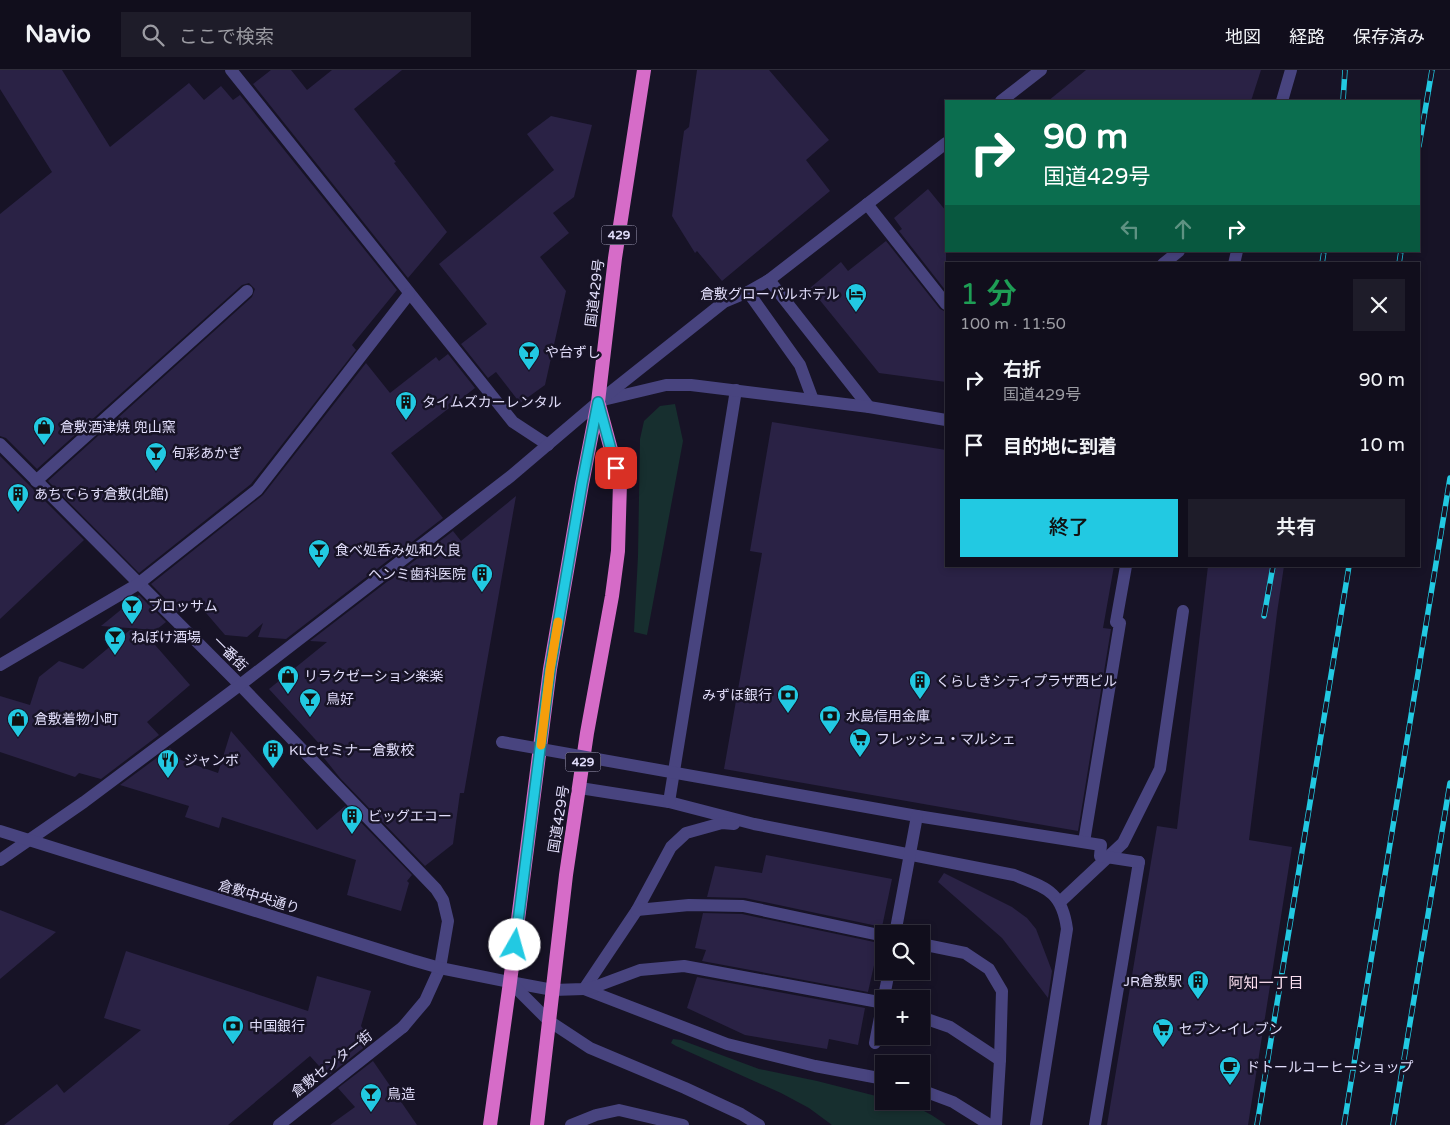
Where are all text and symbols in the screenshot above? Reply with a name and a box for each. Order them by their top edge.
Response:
search box [121,12,471,57]
text: Navio [25,20,91,49]
icon: search [139,21,167,49]
text: ここで検索 [179,26,274,48]
text: 地図 [1225,26,1261,48]
text: 経路 [1289,26,1325,48]
text: 保存済み [1353,26,1425,48]
text: 90 m [1043,116,1128,158]
icon: right [960,120,1025,185]
text: 国道429号 [1043,164,1150,190]
icon: left [1116,215,1144,243]
icon: ahead [1169,215,1197,243]
icon: right [1222,215,1250,243]
road number: 429 [602,226,636,244]
street label: 国道429号 [582,258,608,328]
text: 1 分 [960,276,1017,313]
button: close [1353,279,1405,331]
hotel icon: 倉敷グローバルホテル [844,282,868,313]
place label: 倉敷グローバルホテル [700,286,840,303]
text: 100 m · 11:50 [960,314,1066,334]
bar icon: や台ずし [517,340,541,371]
place label: や台ずし [545,344,601,361]
text: 右折 [1003,359,1041,381]
icon: right [960,366,988,394]
text: 90 m [1359,369,1405,391]
text: 国道429号 [1003,385,1081,405]
building icon: タイムズカーレンタル [394,390,418,421]
place label: タイムズカーレンタル [422,394,562,411]
shop icon: 倉敷酒津焼 兜山窯 [32,415,56,446]
place label: 倉敷酒津焼 兜山窯 [60,419,176,436]
icon: arrive [960,431,988,459]
text: 10 m [1359,434,1405,456]
text: 目的地に到着 [1003,436,1117,458]
bar icon: 旬彩あかぎ [144,441,168,472]
place label: 旬彩あかぎ [172,445,242,462]
pin [595,447,637,489]
icon: arrive [602,454,630,482]
building icon: あちてらす倉敷(北館) [6,482,30,513]
place label: あちてらす倉敷(北館) [34,486,168,503]
button: 終了 [960,499,1178,557]
button: 共有 [1188,499,1405,557]
bar icon: 食べ処呑み処和久良 [307,538,331,569]
place label: 食べ処呑み処和久良 [335,542,461,559]
building icon: ヘンミ歯科医院 [470,562,494,593]
place label: ヘンミ歯科医院 [368,566,466,583]
bar icon: ブロッサム [120,594,144,625]
place label: ブロッサム [148,598,218,615]
bar icon: ねぼけ酒場 [103,625,127,656]
place label: ねぼけ酒場 [131,629,201,646]
street label: 一番街 [209,633,251,675]
shop icon: リラクゼーション楽楽 [276,664,300,695]
place label: リラクゼーション楽楽 [304,668,444,685]
building icon: くらしきシティプラザ西ビル [908,669,932,700]
place label: くらしきシティプラザ西ビル [936,673,1117,690]
bank icon: みずほ銀行 [776,683,800,714]
bar icon: 鳥好 [298,687,322,718]
place label: みずほ銀行 [702,687,772,704]
place label: 鳥好 [326,691,354,708]
bank icon: 水島信用金庫 [818,704,842,735]
shop icon: 倉敷着物小町 [6,707,30,738]
place label: 水島信用金庫 [846,708,930,725]
place label: 倉敷着物小町 [34,711,118,728]
supermarket icon: フレッシュ・マルシェ [848,727,872,758]
place label: フレッシュ・マルシェ [876,731,1016,748]
building icon: KLCセミナー倉敷校 [261,738,285,769]
place label: KLCセミナー倉敷校 [289,742,414,759]
restaurant icon: ジャンボ [156,748,180,779]
place label: ジャンボ [184,752,239,769]
road number: 429 [566,752,600,772]
street label: 国道429号 [545,784,573,854]
building icon: ビッグエコー [340,804,364,835]
place label: ビッグエコー [368,808,452,825]
street label: 倉敷中央通り [216,877,302,917]
position arrow [488,918,540,970]
map controls [875,925,930,1110]
button: search [875,925,930,980]
building icon: JR倉敷駅 [1186,969,1210,1000]
place label: JR倉敷駅 [1124,973,1182,990]
district label: 阿知一丁目 [1228,974,1304,992]
button: + [875,990,930,1045]
bank icon: 中国銀行 [221,1014,245,1045]
supermarket icon: セブン-イレブン [1151,1017,1175,1048]
place label: 中国銀行 [249,1018,305,1035]
place label: セブン-イレブン [1179,1021,1283,1038]
street label: 倉敷センター街 [288,1027,376,1101]
button: − [875,1055,930,1110]
cafe icon: ドトールコーヒーショップ [1218,1055,1242,1086]
place label: ドトールコーヒーショップ [1246,1059,1413,1076]
bar icon: 鳥造 [359,1082,383,1113]
place label: 鳥造 [387,1086,415,1103]

